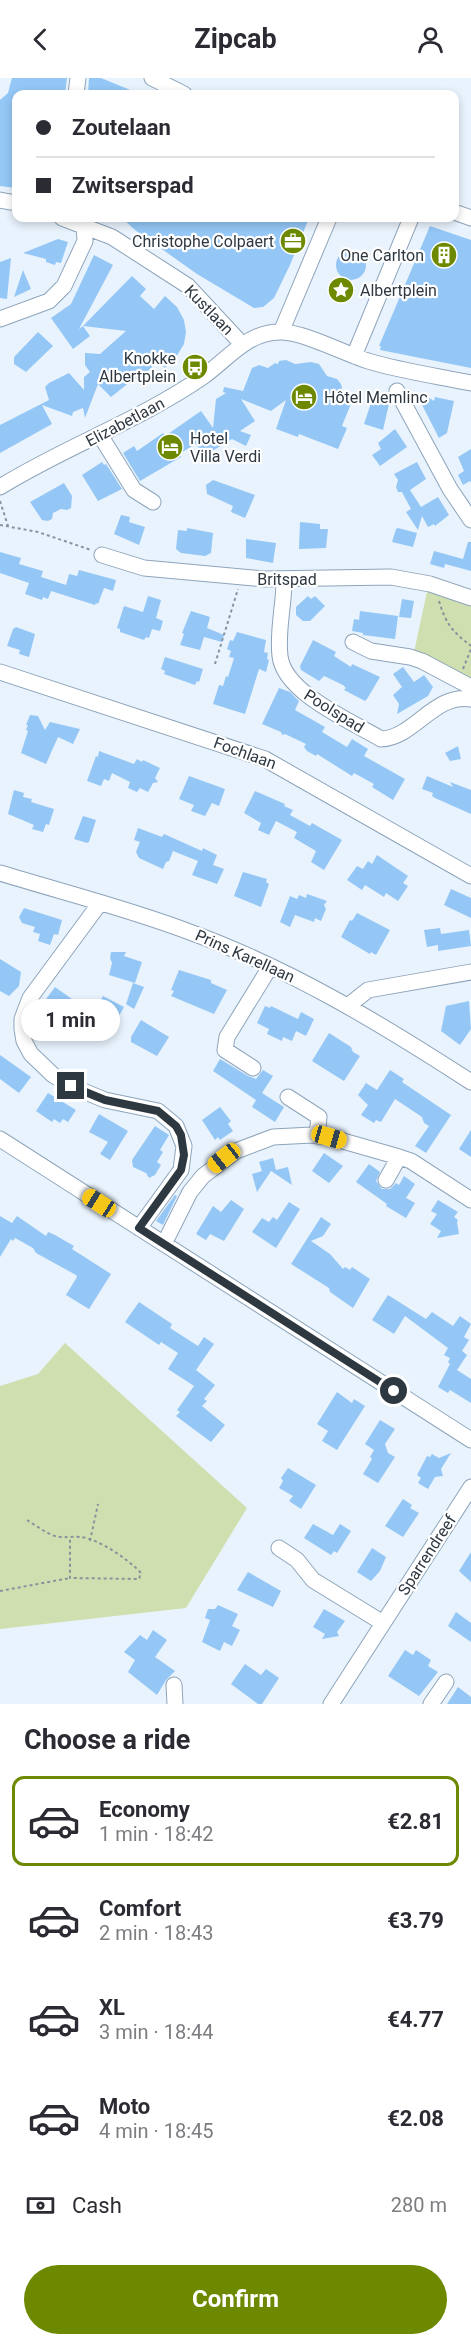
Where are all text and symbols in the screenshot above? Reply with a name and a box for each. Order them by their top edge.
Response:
icon: back [24,23,57,56]
text: Zipcab [194,23,277,55]
icon: person [414,23,447,56]
text: Zoutelaan [72,115,171,140]
text: Zwitserspad [72,173,194,198]
office icon: Christophe Colpaert [278,226,308,256]
place label: Christophe Colpaert [132,232,274,251]
building icon: One Carlton [429,240,459,270]
place label: One Carlton [340,246,424,265]
place icon: Albertplein [326,275,356,305]
street label: Kustlaan [181,281,237,339]
place label: Albertplein [360,281,437,300]
place label: Knokke Albertplein [99,349,176,386]
bus stop icon: Knokke Albertplein [180,352,210,382]
hotel icon: Hôtel Memlinc [289,382,319,412]
place label: Hôtel Memlinc [324,388,428,407]
street label: Elizabetlaan [82,393,168,451]
place label: Hotel Villa Verdi [190,429,261,466]
hotel icon: Hotel Villa Verdi [155,432,185,462]
street label: Britspad [257,570,317,589]
street label: Poolspad [301,685,367,737]
street label: Fochlaan [211,733,279,773]
street label: Prins Karellaan [192,926,298,986]
callout: 1 min [22,999,121,1041]
text: 1 min [45,1008,96,1032]
route end [57,1072,84,1099]
car [309,1123,349,1151]
car [204,1140,244,1176]
car [79,1186,119,1220]
route start [380,1377,407,1404]
street label: Sparrendreef [394,1511,460,1599]
text: Choose a ride [24,1724,190,1756]
icon: car [27,1794,81,1848]
text: Economy [99,1797,190,1822]
text: €2.81 [387,1809,444,1834]
text: 1 min · 18:42 [99,1822,214,1846]
icon: car [27,1893,81,1947]
text: Comfort [99,1896,181,1921]
text: €3.79 [387,1908,444,1933]
text: 2 min · 18:43 [99,1921,214,1945]
icon: car [27,1992,81,2046]
text: XL [99,1995,125,2020]
text: €4.77 [387,2007,444,2032]
text: 3 min · 18:44 [99,2020,214,2044]
icon: car [27,2091,81,2145]
text: Moto [99,2094,150,2119]
text: €2.08 [387,2106,444,2131]
text: 4 min · 18:45 [99,2119,214,2143]
icon: cash [24,2189,57,2222]
text: Cash [72,2193,122,2218]
text: 280 m [391,2193,447,2217]
button: Confirm [24,2265,447,2334]

